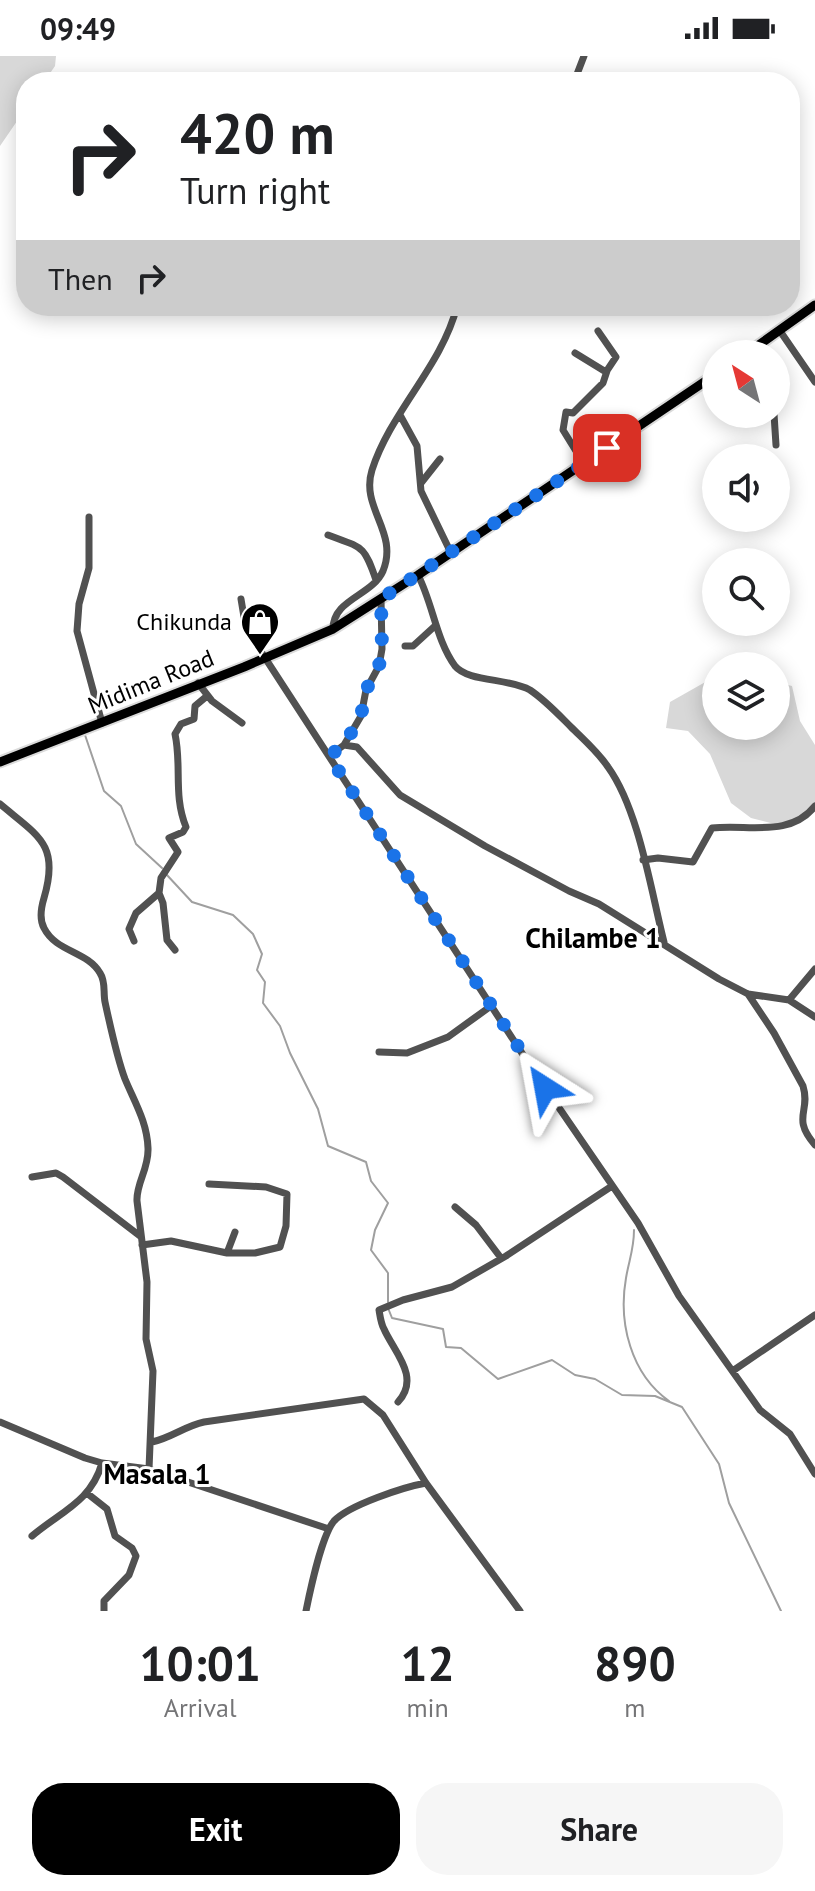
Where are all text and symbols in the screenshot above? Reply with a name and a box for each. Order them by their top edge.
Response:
text: 09:49 [40,9,116,48]
text: 420 m [180,97,335,169]
icon: right [48,104,152,208]
text: Turn right [180,167,330,214]
icon: right [129,256,173,300]
text: Then [48,259,113,298]
north arrow [702,340,790,428]
map controls [702,340,790,740]
pin [573,414,641,482]
icon: arrive [585,426,629,470]
button: sound [702,444,790,532]
button: search [702,548,790,636]
shop icon: Chikunda [239,601,281,656]
place label: Chikunda [136,606,232,637]
street label: Midima Road [83,642,218,721]
button: layers [702,652,790,740]
district label: Chilambe 1 [525,919,661,956]
position arrow [503,1046,587,1130]
district label: Masala 1 [103,1455,211,1492]
text: 10:01 [139,1632,261,1694]
text: 12 [400,1632,455,1694]
text: 890 [594,1632,676,1694]
text: Arrival [164,1691,237,1724]
text: min [406,1691,449,1724]
text: m [624,1691,645,1724]
button: Exit [32,1783,400,1875]
button: Share [416,1783,783,1875]

